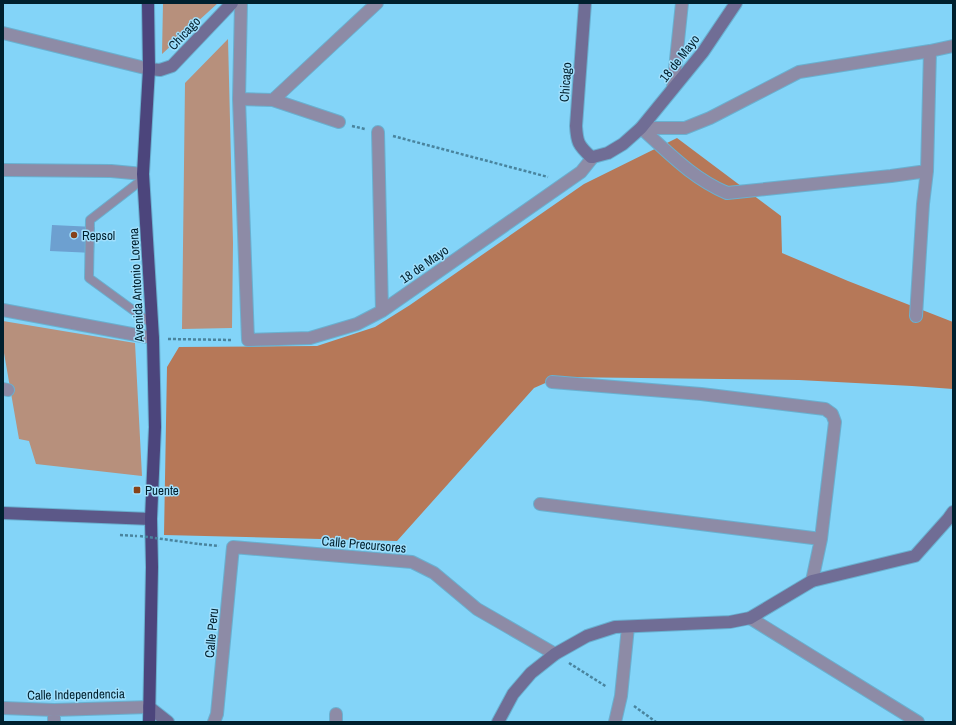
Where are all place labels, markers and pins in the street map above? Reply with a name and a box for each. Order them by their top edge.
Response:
place label: Repsol [82,227,115,244]
marker: Repsol [69,230,79,240]
place label: Puente [145,482,179,499]
marker: Puente [132,485,142,495]

